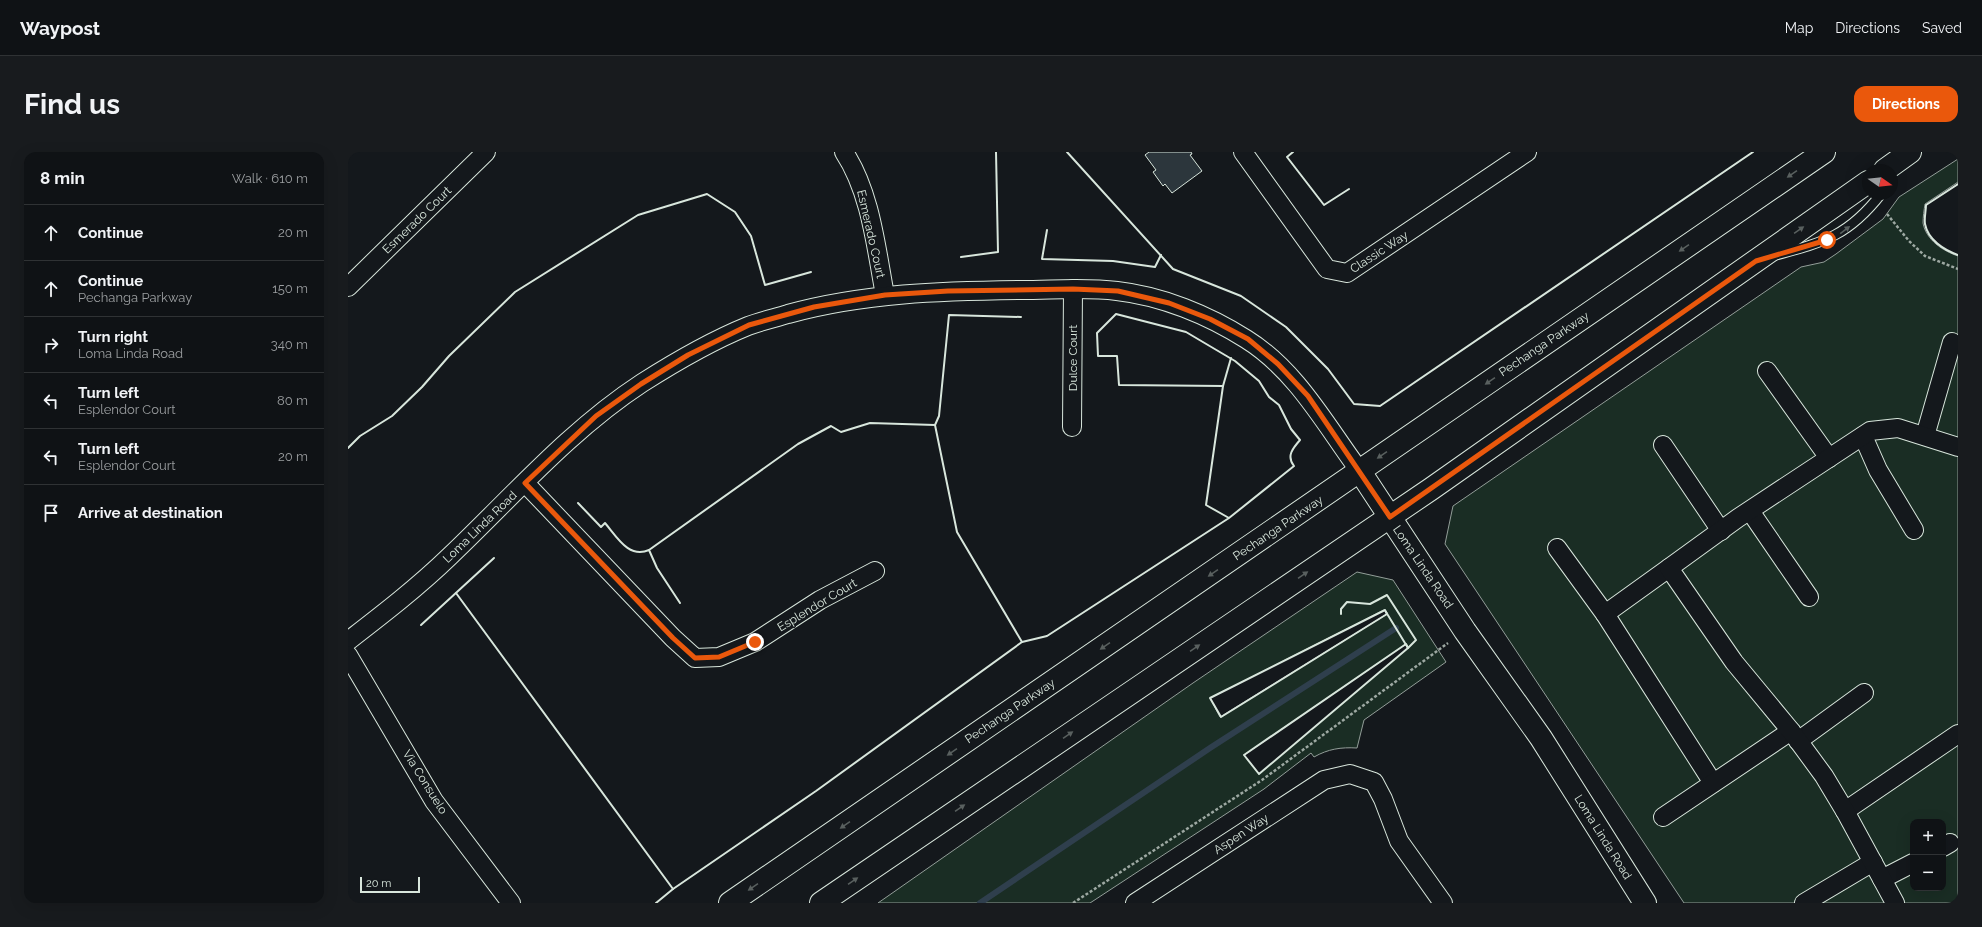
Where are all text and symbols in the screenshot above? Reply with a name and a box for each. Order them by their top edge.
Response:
text: Waypost [20,17,100,39]
text: Map [1785,20,1813,36]
text: Directions [1835,20,1900,36]
text: Saved [1922,20,1962,36]
button: Directions [1854,86,1958,122]
text: Find us [24,88,120,121]
north arrow [1862,164,1898,200]
text: 8 min [40,168,85,188]
one-way arrow [1786,170,1797,178]
text: Walk · 610 m [232,171,308,186]
street label: Esmerado Court [380,184,454,256]
street label: Esmerado Court [854,188,888,280]
icon: ahead [40,222,62,244]
text: Continue [78,224,143,242]
text: 20 m [278,225,308,240]
one-way arrow [1839,225,1850,234]
one-way arrow [1794,226,1804,234]
street label: Classic Way [1347,228,1411,276]
route start [1818,231,1836,249]
one-way arrow [1679,244,1690,252]
text: Continue [78,272,143,290]
icon: ahead [40,278,62,300]
text: 150 m [272,281,308,296]
text: Pechanga Parkway [78,290,192,305]
street label: Pechanga Parkway [1496,308,1592,379]
street label: Dulce Court [1066,325,1080,391]
text: Turn right [78,328,148,346]
icon: right [40,334,62,356]
text: 340 m [271,337,308,352]
text: Loma Linda Road [78,346,183,361]
one-way arrow [1484,377,1495,385]
text: Turn left [78,384,139,402]
icon: left [40,390,62,412]
text: 80 m [277,393,308,408]
text: Esplendor Court [78,402,176,417]
text: Turn left [78,440,139,458]
icon: left [40,446,62,468]
text: 20 m [278,449,308,464]
one-way arrow [1377,451,1388,459]
text: Esplendor Court [78,458,176,473]
street label: Loma Linda Road [440,488,520,566]
street label: Pechanga Parkway [1230,492,1326,563]
icon: arrive [40,502,62,524]
text: Arrive at destination [78,504,223,522]
street label: Loma Linda Road [1390,523,1456,611]
one-way arrow [1207,569,1218,577]
one-way arrow [1297,571,1308,579]
street label: Esplendor Court [775,576,859,634]
route end [746,633,764,651]
one-way arrow [1100,643,1111,650]
one-way arrow [1190,644,1200,652]
street label: Pechanga Parkway [962,675,1058,746]
one-way arrow [1062,731,1074,738]
street label: Via Consuelo [400,747,450,817]
one-way arrow [946,748,958,755]
street label: Loma Linda Road [1571,792,1635,882]
one-way arrow [955,804,966,812]
street label: Aspen Way [1211,811,1272,857]
map controls [1910,819,1946,891]
button: + [1910,819,1946,855]
one-way arrow [839,821,850,829]
button: − [1910,855,1946,891]
scale bar [360,875,420,894]
text: 20 m [366,877,391,890]
one-way arrow [848,877,858,885]
one-way arrow [748,883,759,891]

